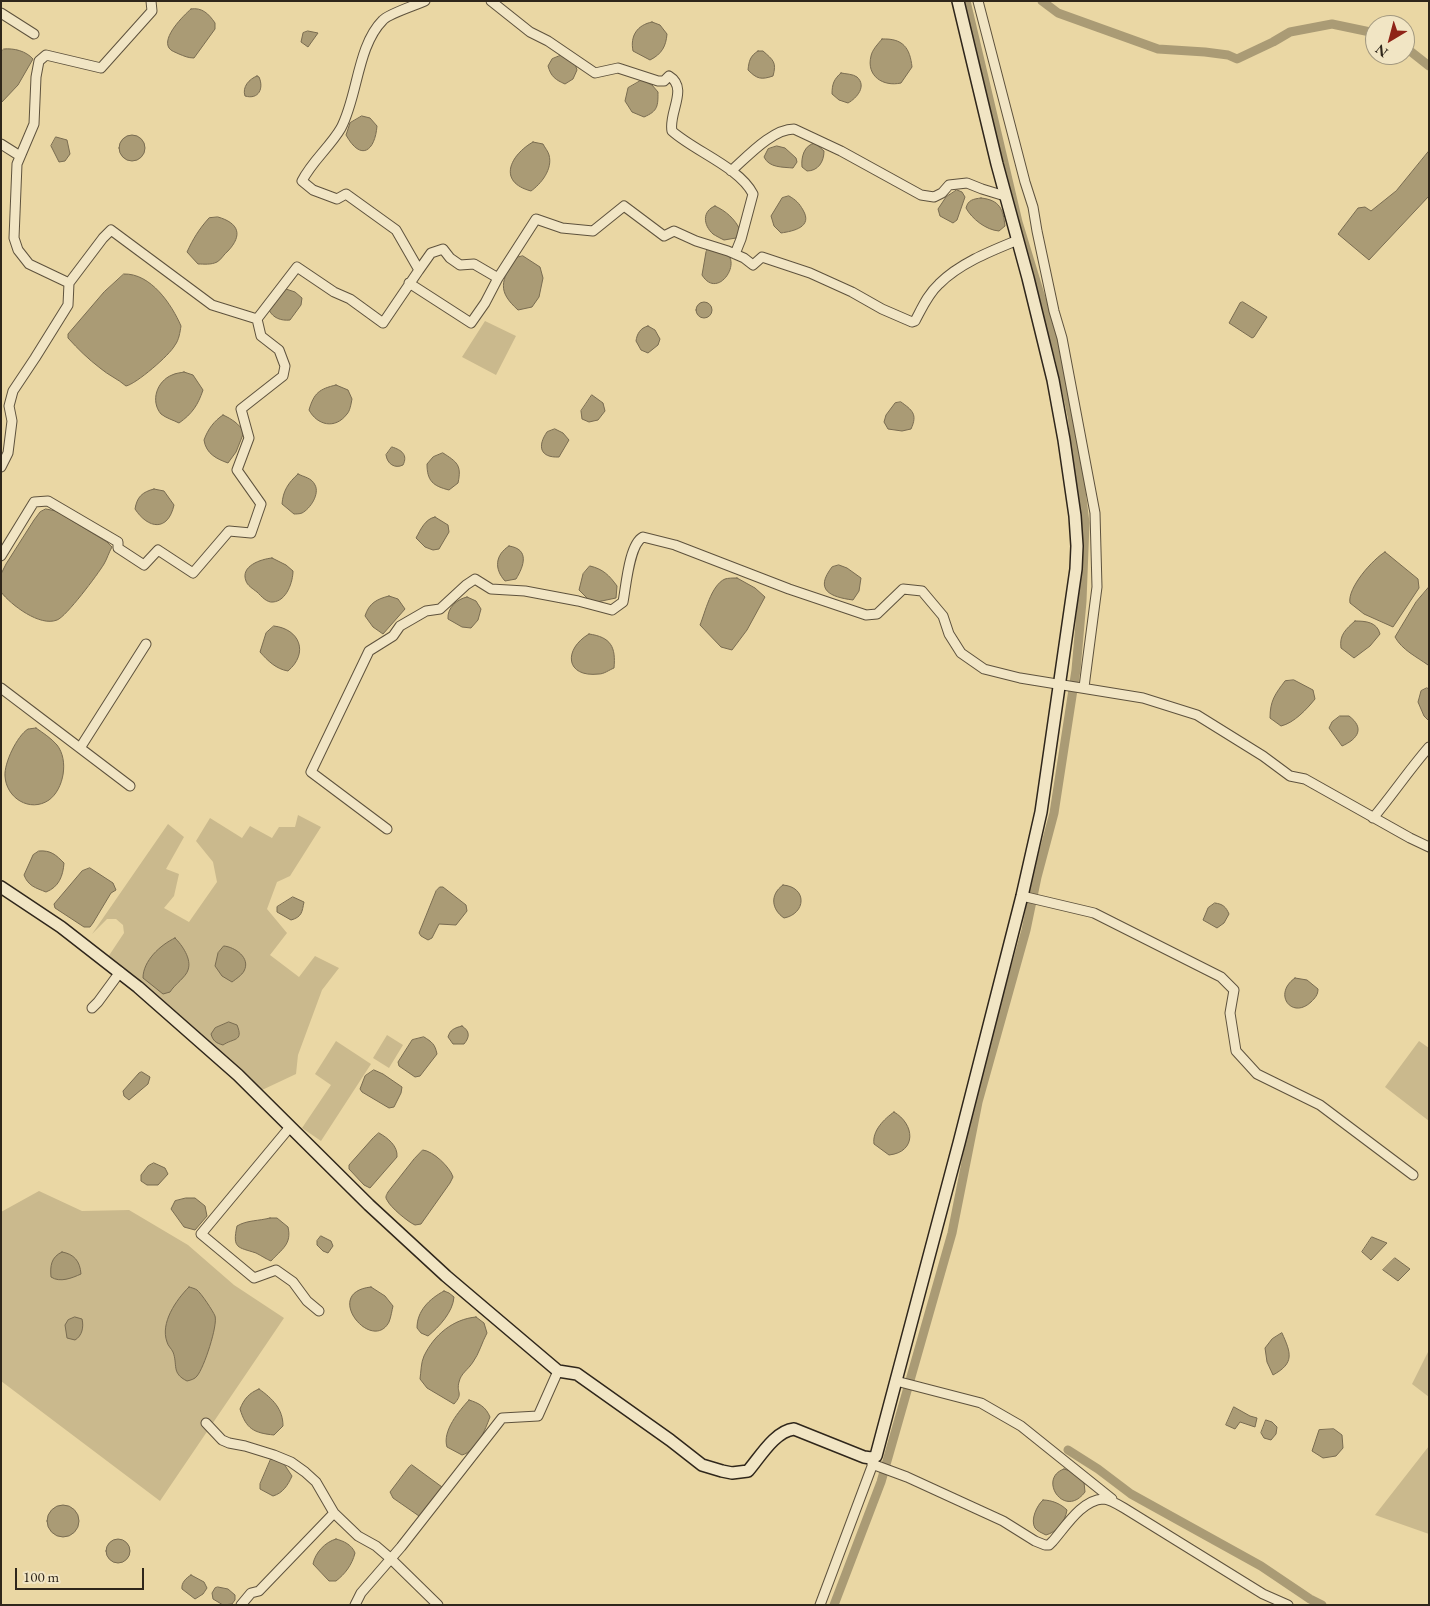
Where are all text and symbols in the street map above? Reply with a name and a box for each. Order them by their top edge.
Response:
north arrow [1365,15,1415,65]
text: N [1372,41,1392,62]
scale bar [18,1558,146,1590]
text: 100 m [23,1567,59,1586]

